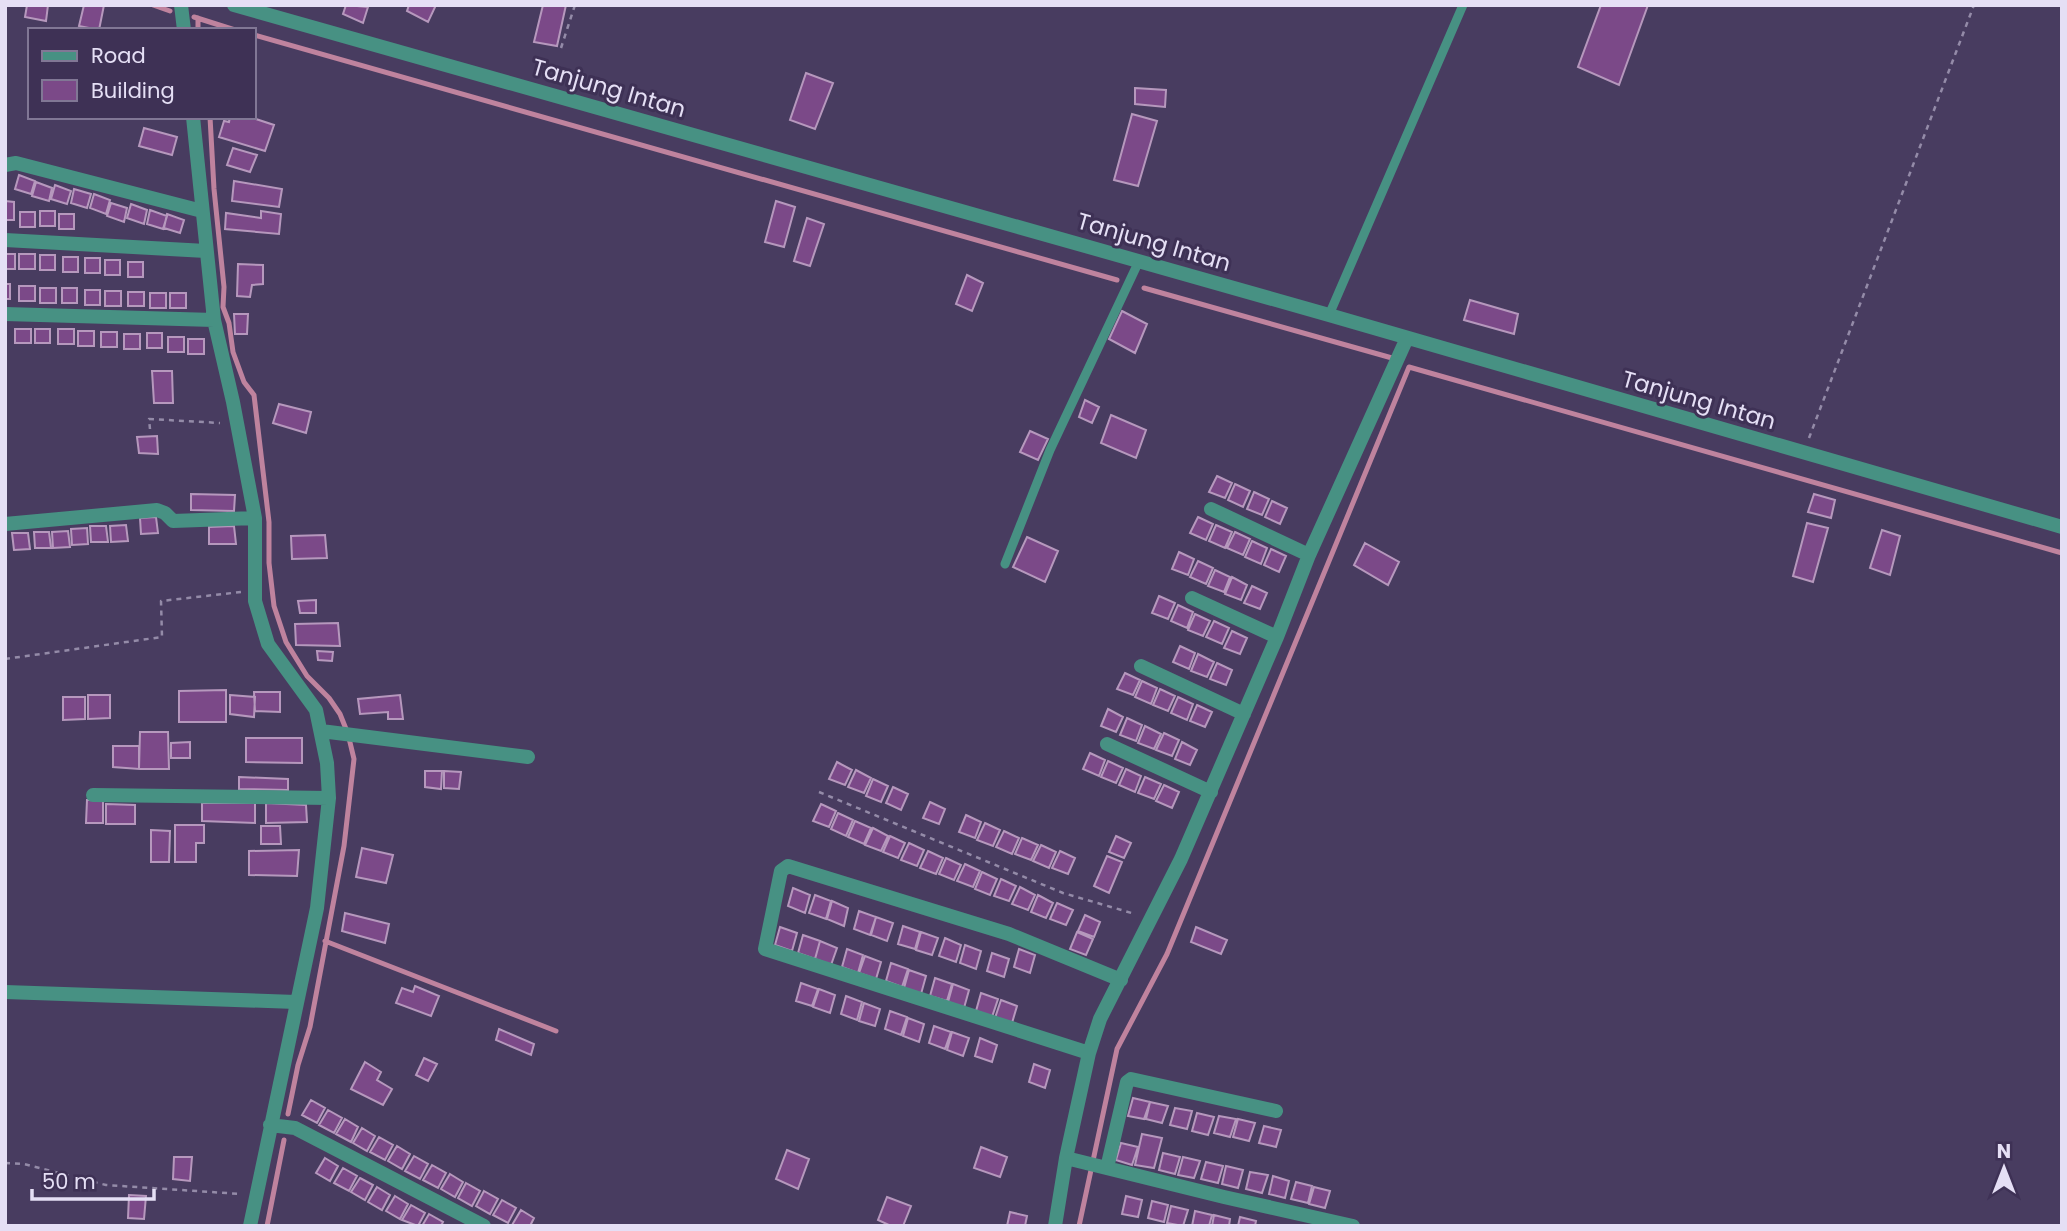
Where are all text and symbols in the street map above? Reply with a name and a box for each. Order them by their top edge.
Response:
legend [28,28,256,119]
text: Road [91,41,146,70]
street label: Tanjung Intan [528,51,690,125]
text: Building [91,76,175,105]
street label: Tanjung Intan [1073,205,1235,279]
street label: Tanjung Intan [1618,363,1780,437]
north arrow [1969,1133,2039,1203]
text: N [1997,1138,2011,1165]
scale bar [32,1158,154,1202]
text: 50 m [42,1167,96,1196]

